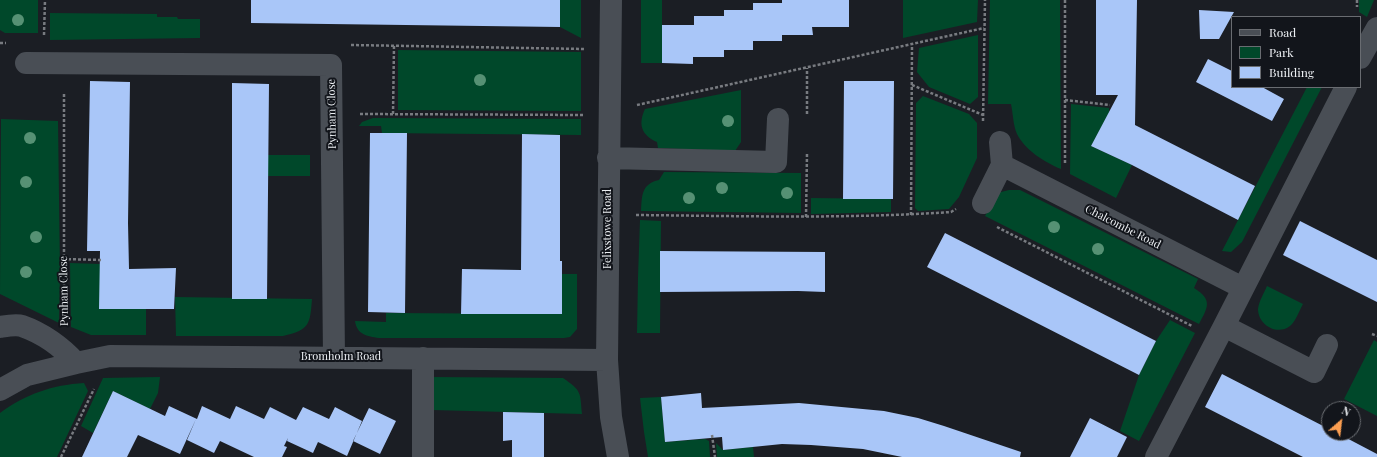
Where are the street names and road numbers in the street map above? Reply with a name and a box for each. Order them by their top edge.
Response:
street label: Pynham Close [325,79,339,149]
street label: Felixstowe Road [601,189,615,269]
street label: Chalcombe Road [1083,202,1163,252]
street label: Pynham Close [57,256,71,326]
street label: Bromholm Road [301,350,381,364]

